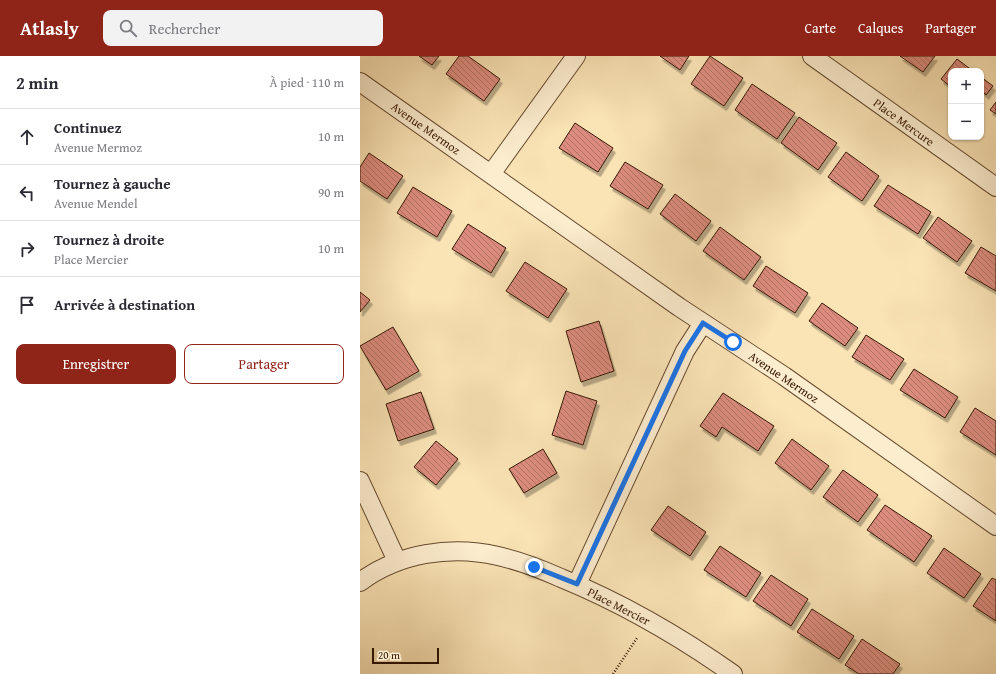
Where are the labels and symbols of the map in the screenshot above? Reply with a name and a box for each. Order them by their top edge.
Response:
street label: Place Mercure [870,94,938,150]
street label: Avenue Mermoz [388,98,464,158]
route start [724,333,742,351]
street label: Avenue Mermoz [746,347,822,407]
route end [525,558,543,576]
street label: Place Mercier [585,583,653,629]
scale bar [372,646,439,665]

